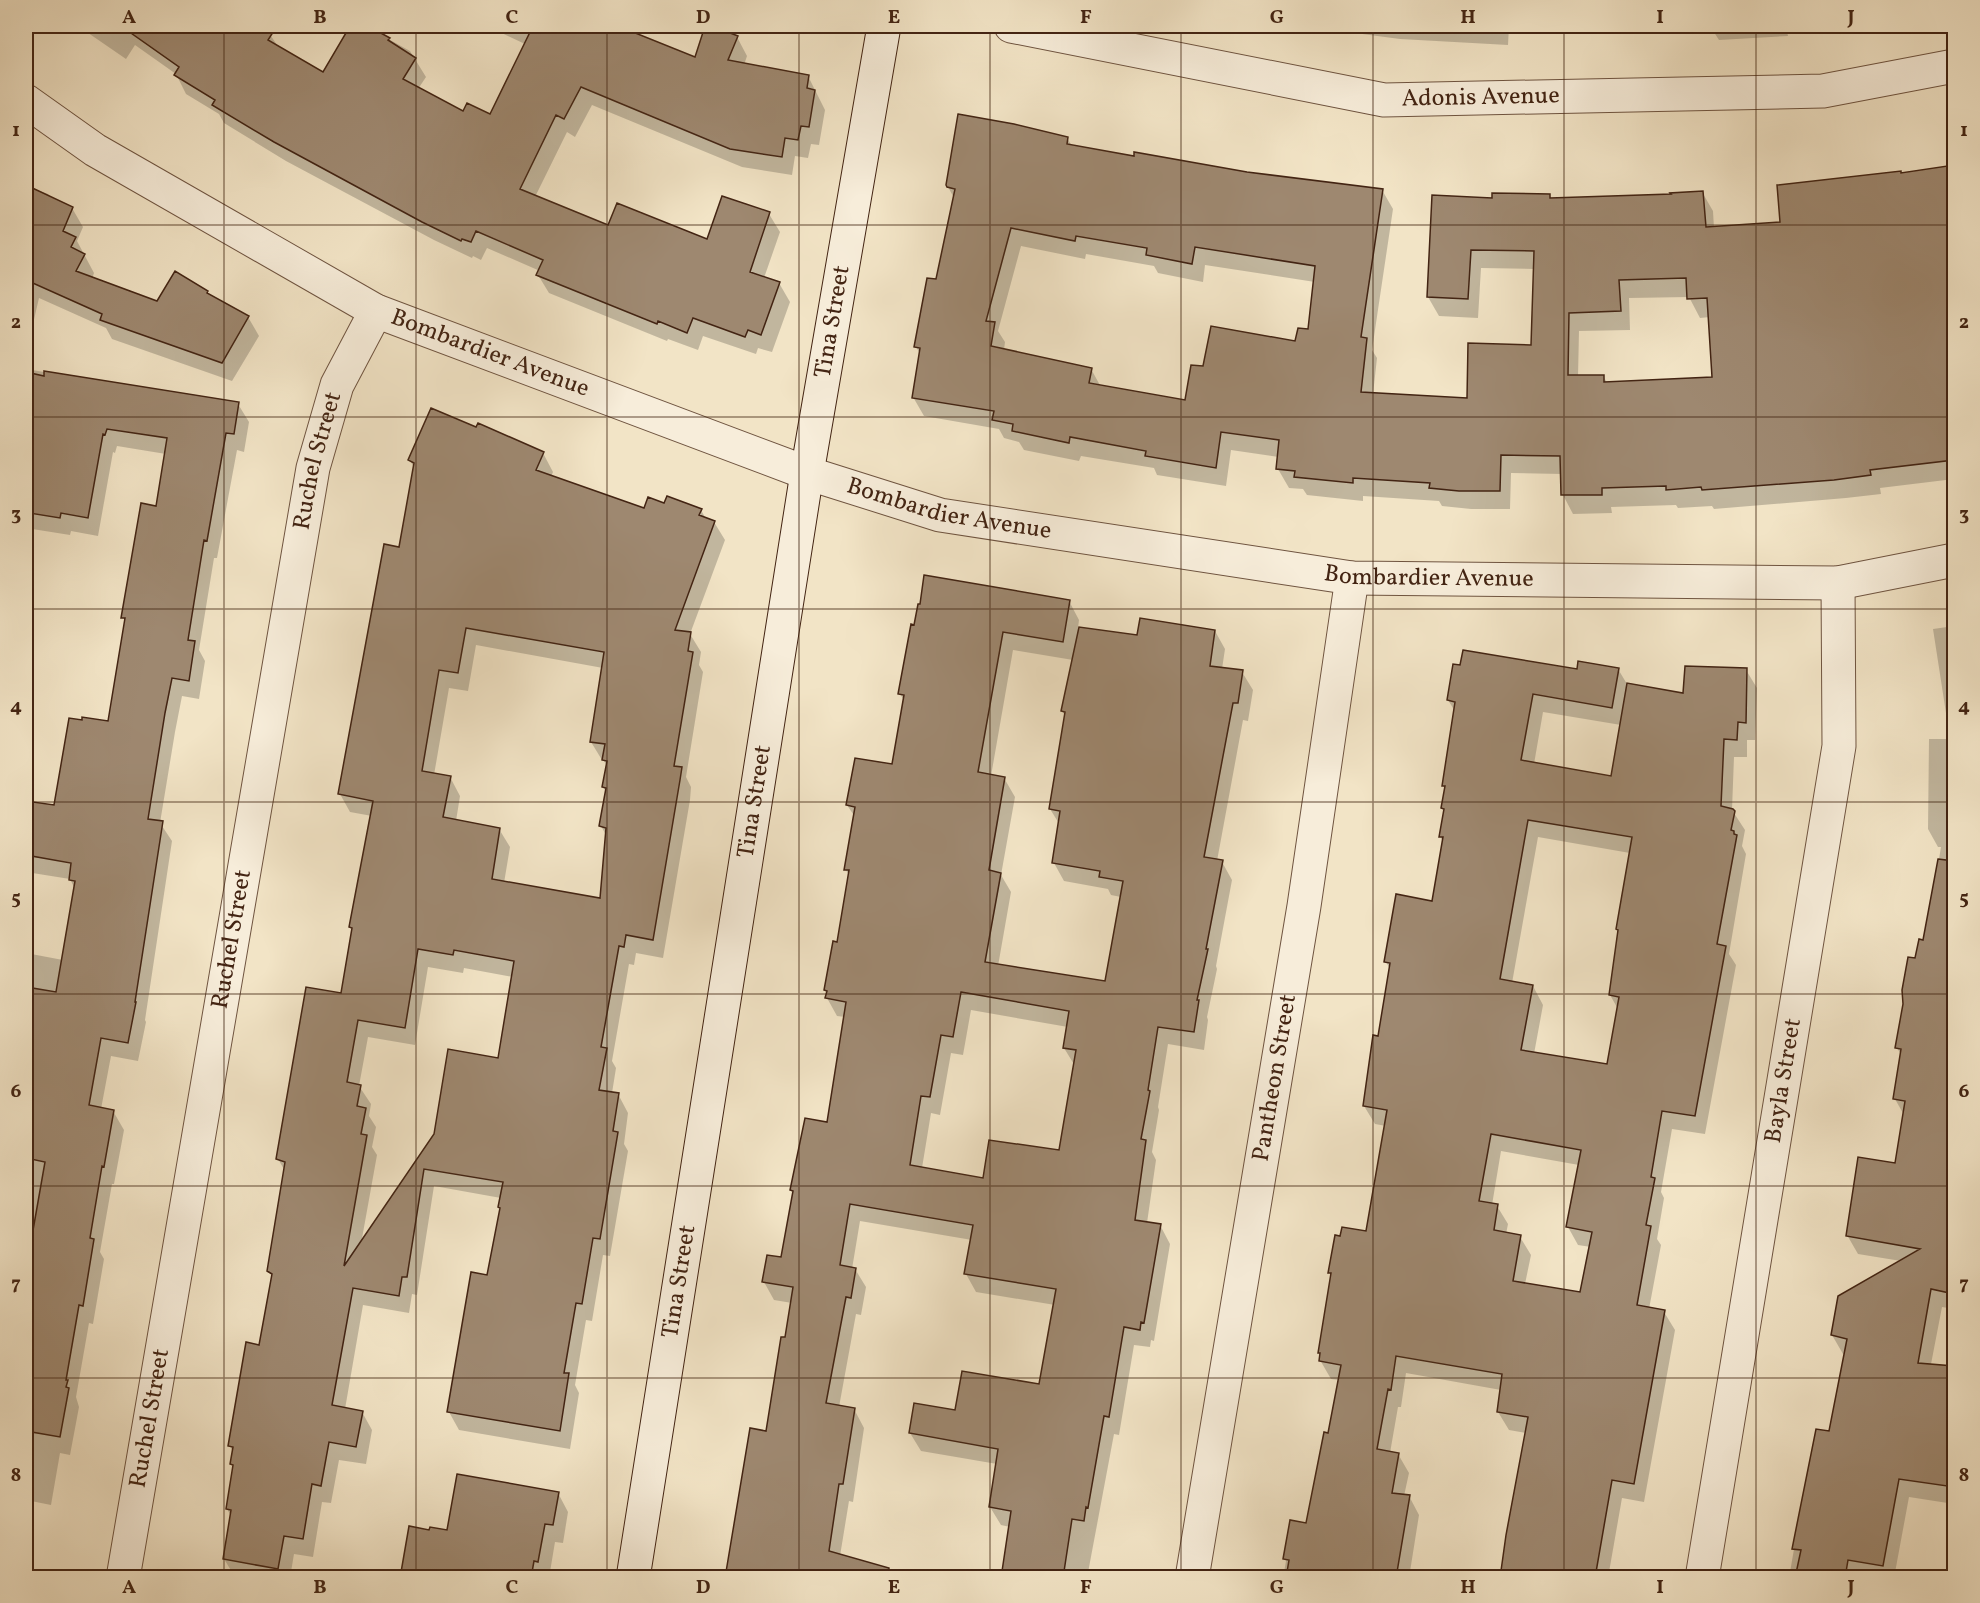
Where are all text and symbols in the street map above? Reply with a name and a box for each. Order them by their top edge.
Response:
text: A [122,4,136,32]
text: B [313,4,327,32]
text: C [506,4,519,32]
text: D [696,4,710,32]
text: E [888,4,900,32]
text: F [1080,4,1092,32]
text: G [1270,4,1284,32]
text: H [1460,4,1476,32]
text: I [1656,4,1664,32]
text: J [1846,4,1855,32]
street label: Adonis Avenue [1401,79,1560,117]
text: 1 [12,117,20,145]
text: 1 [1960,117,1968,145]
street label: Tina Street [807,263,859,381]
street label: Bombardier Avenue [386,301,594,407]
text: 2 [11,309,21,337]
text: 2 [1959,309,1969,337]
street label: Ruchel Street [286,388,351,533]
street label: Bombardier Avenue [842,469,1054,549]
text: 3 [11,501,21,529]
text: 3 [1959,501,1969,529]
street label: Bombardier Avenue [1322,557,1534,597]
text: 4 [10,693,22,721]
text: 4 [1958,693,1970,721]
street label: Tina Street [730,743,781,861]
street label: Ruchel Street [204,867,261,1012]
text: 5 [11,885,21,913]
text: 5 [1959,885,1969,913]
street label: Pantheon Street [1245,992,1306,1164]
street label: Bayla Street [1757,1016,1811,1146]
text: 6 [11,1078,22,1106]
text: 6 [1959,1078,1970,1106]
street label: Tina Street [654,1223,705,1341]
text: 7 [11,1270,21,1298]
text: 7 [1959,1270,1969,1298]
street label: Ruchel Street [122,1346,179,1491]
text: 8 [11,1462,21,1490]
text: 8 [1959,1462,1969,1490]
text: A [122,1574,136,1602]
text: B [313,1574,327,1602]
text: C [506,1574,519,1602]
text: D [696,1574,710,1602]
text: E [888,1574,900,1602]
text: F [1080,1574,1092,1602]
text: G [1270,1574,1284,1602]
text: H [1460,1574,1476,1602]
text: I [1656,1574,1664,1602]
text: J [1846,1574,1855,1602]

